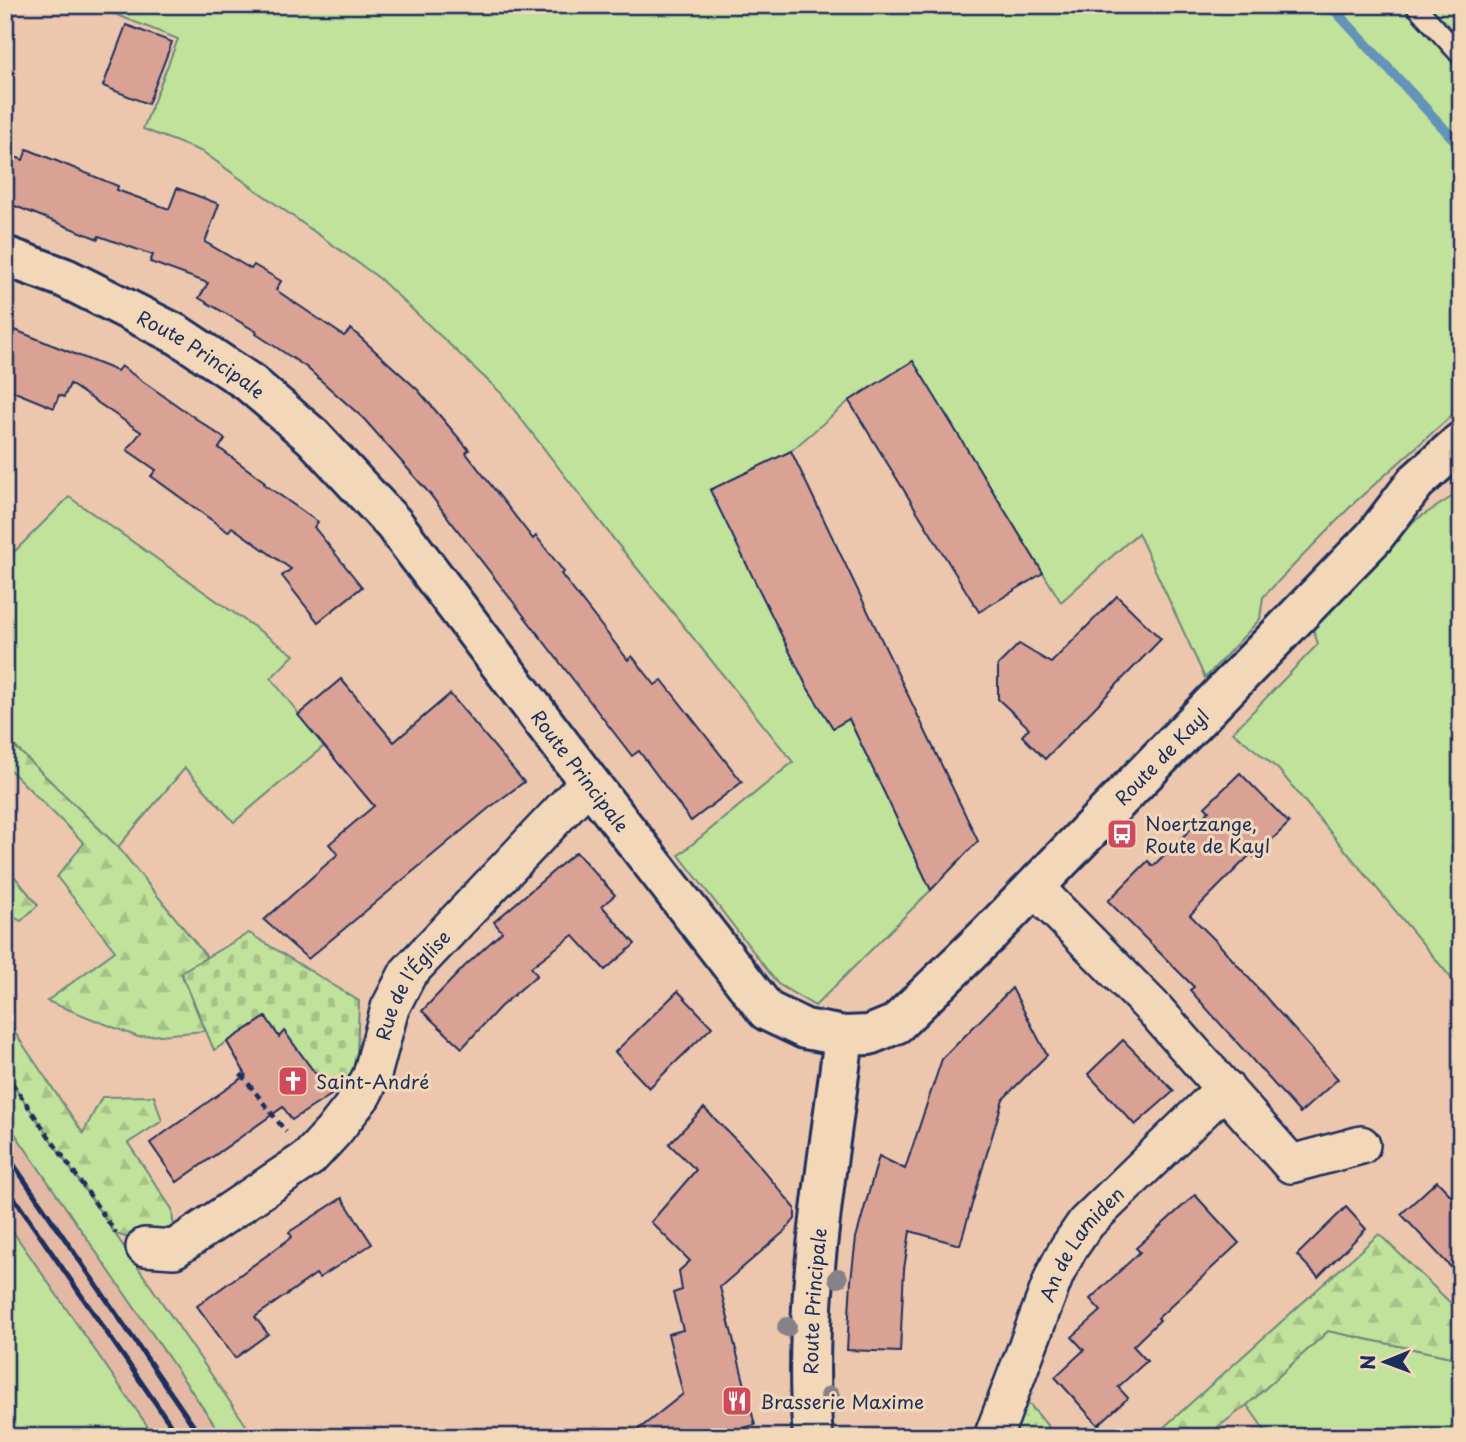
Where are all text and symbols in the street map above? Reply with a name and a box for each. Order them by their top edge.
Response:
street label: Route Principale [132,303,272,404]
street label: Route de Kayl [1108,702,1215,811]
street label: Route Principale [525,704,636,837]
place label: Noertzange, Route de Kayl [1145,809,1270,859]
bus stop icon: Noertzange, Route de Kayl [1105,817,1139,851]
street label: Rue de l'Église [368,923,456,1043]
church icon: Saint-André [276,1064,310,1098]
place label: Saint-André [316,1067,429,1095]
street label: An de Lamiden [1032,1180,1130,1305]
street label: Route Principale [796,1226,833,1375]
north arrow [1350,1326,1420,1396]
text: N [1353,1355,1381,1370]
restaurant icon: Brasserie Maxime [720,1384,754,1418]
place label: Brasserie Maxime [760,1387,924,1415]

